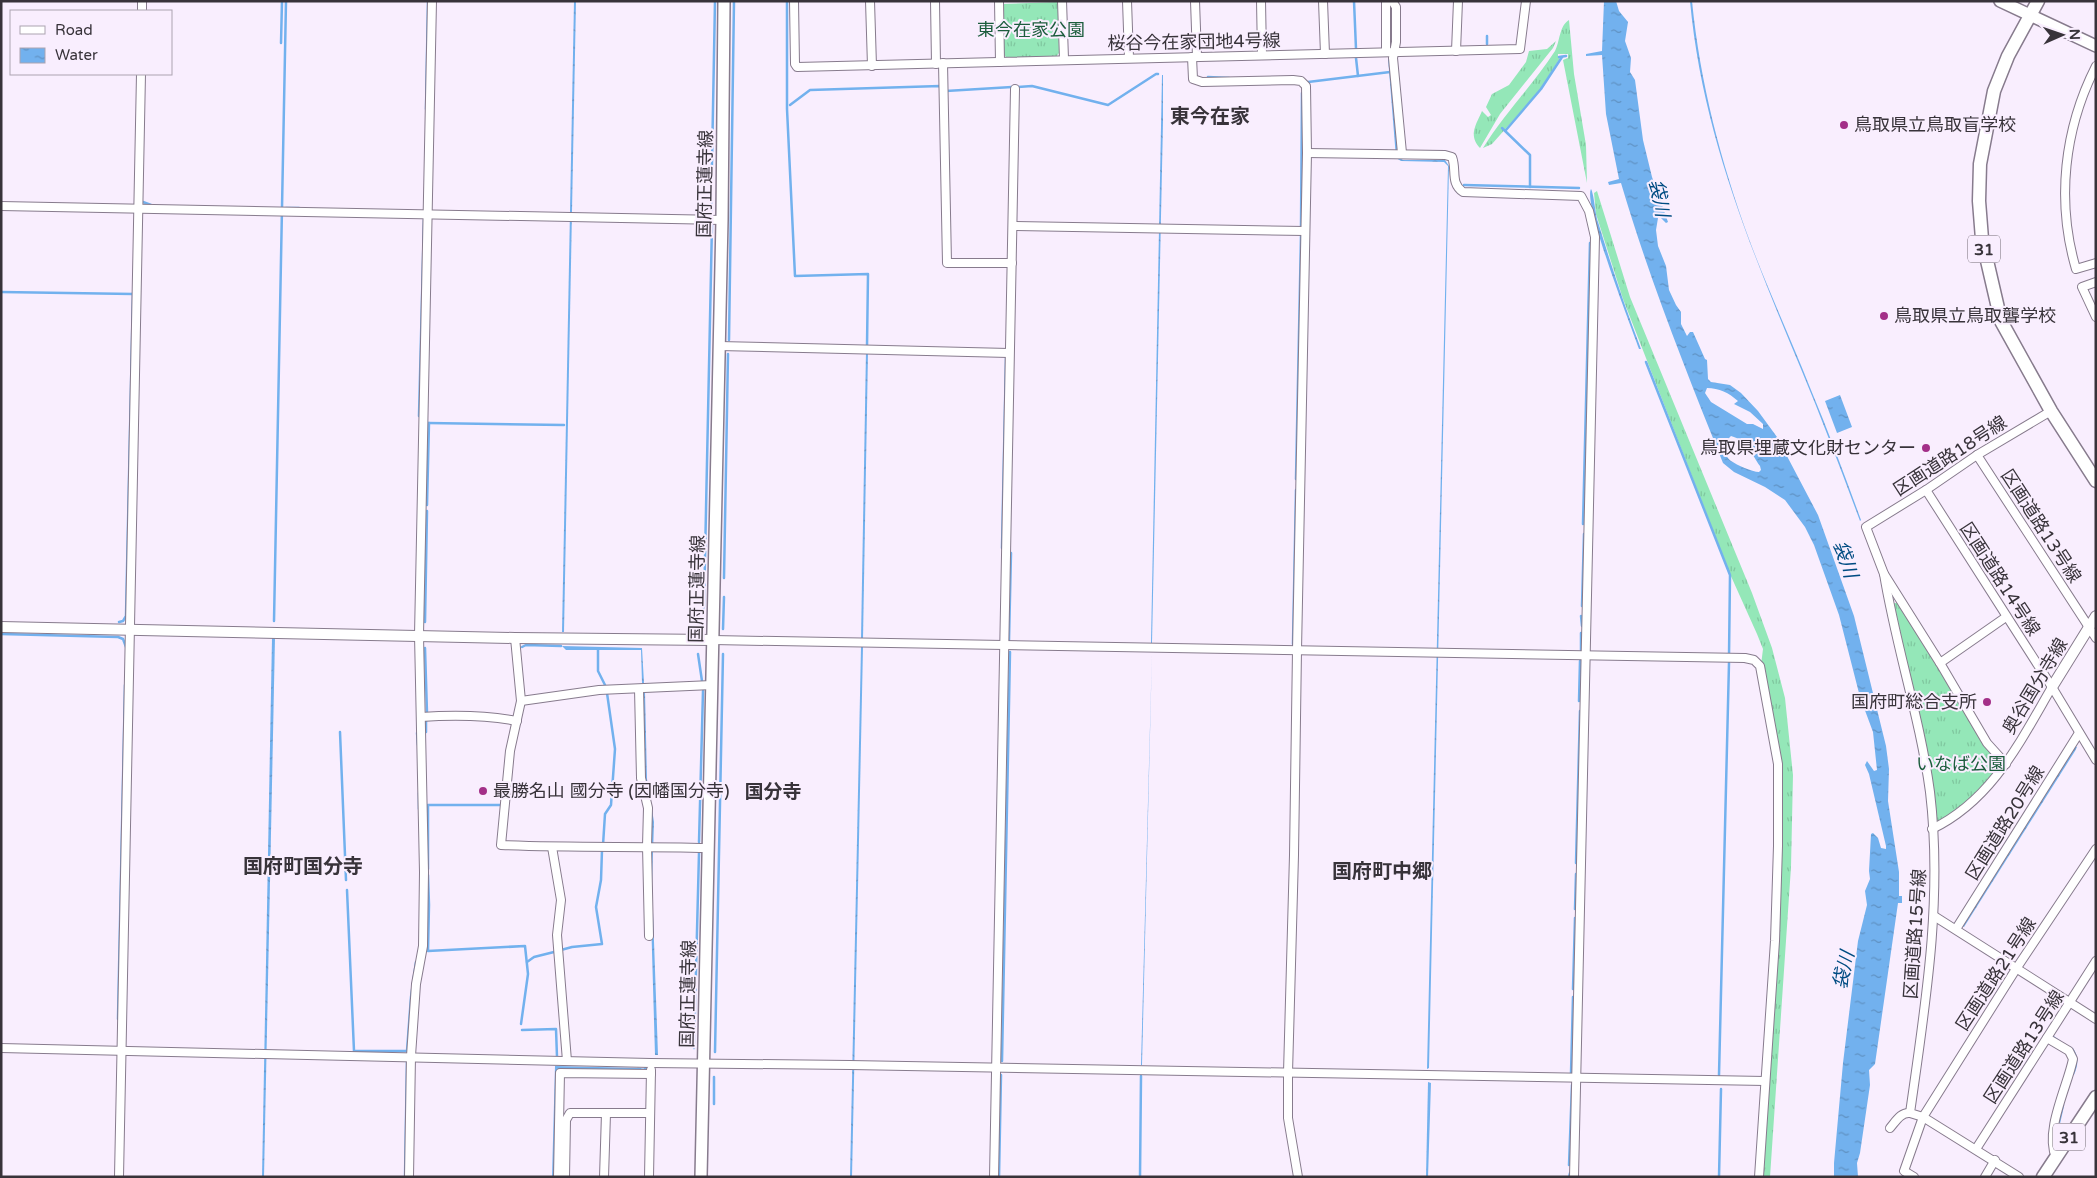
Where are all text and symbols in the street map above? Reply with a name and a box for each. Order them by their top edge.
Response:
legend [10,10,172,75]
north arrow [2037,10,2087,60]
park label: 東今在家公園 [977,19,1085,41]
text: Road [55,21,93,39]
street label: 桜谷今在家団地4号線 [1107,29,1281,55]
text: N [2066,29,2083,40]
text: Water [55,46,98,64]
district label: 東今在家 [1170,105,1250,129]
place label: 鳥取県立鳥取盲学校 [1854,114,2016,136]
marker: 鳥取県立鳥取盲学校 [1838,119,1850,131]
street label: 国府正蓮寺線 [693,130,717,238]
water label: 袋川 [1645,177,1674,221]
road number: 31 [1968,235,2000,262]
place label: 鳥取県立鳥取聾学校 [1894,305,2056,327]
marker: 鳥取県立鳥取聾学校 [1878,310,1890,322]
street label: 区画道路18号線 [1889,411,2011,501]
place label: 鳥取県埋蔵文化財センター [1700,437,1916,459]
marker: 鳥取県埋蔵文化財センター [1920,442,1932,454]
street label: 区画道路13号線 [1996,465,2086,587]
street label: 区画道路14号線 [1955,518,2045,640]
street label: 国府正蓮寺線 [685,535,709,643]
water label: 袋川 [1828,538,1862,583]
street label: 奥谷国分寺線 [1998,634,2072,738]
place label: 国府町総合支所 [1851,691,1977,713]
marker: 国府町総合支所 [1981,696,1993,708]
park label: いなば公園 [1916,753,2006,775]
street label: 区画道路20号線 [1961,762,2049,884]
place label: 最勝名山 國分寺 (因幡国分寺) [493,780,730,802]
district label: 国分寺 [744,781,802,803]
marker: 最勝名山 國分寺 (因幡国分寺) [477,785,489,797]
district label: 国府町国分寺 [243,855,363,879]
district label: 国府町中郷 [1332,860,1432,884]
street label: 区画道路15号線 [1899,868,1931,1000]
street label: 区画道路21号線 [1951,913,2041,1035]
street label: 国府正蓮寺線 [676,940,700,1048]
water label: 袋川 [1829,947,1859,991]
street label: 区画道路13号線 [1979,986,2069,1108]
road number: 31 [2053,1124,2085,1150]

